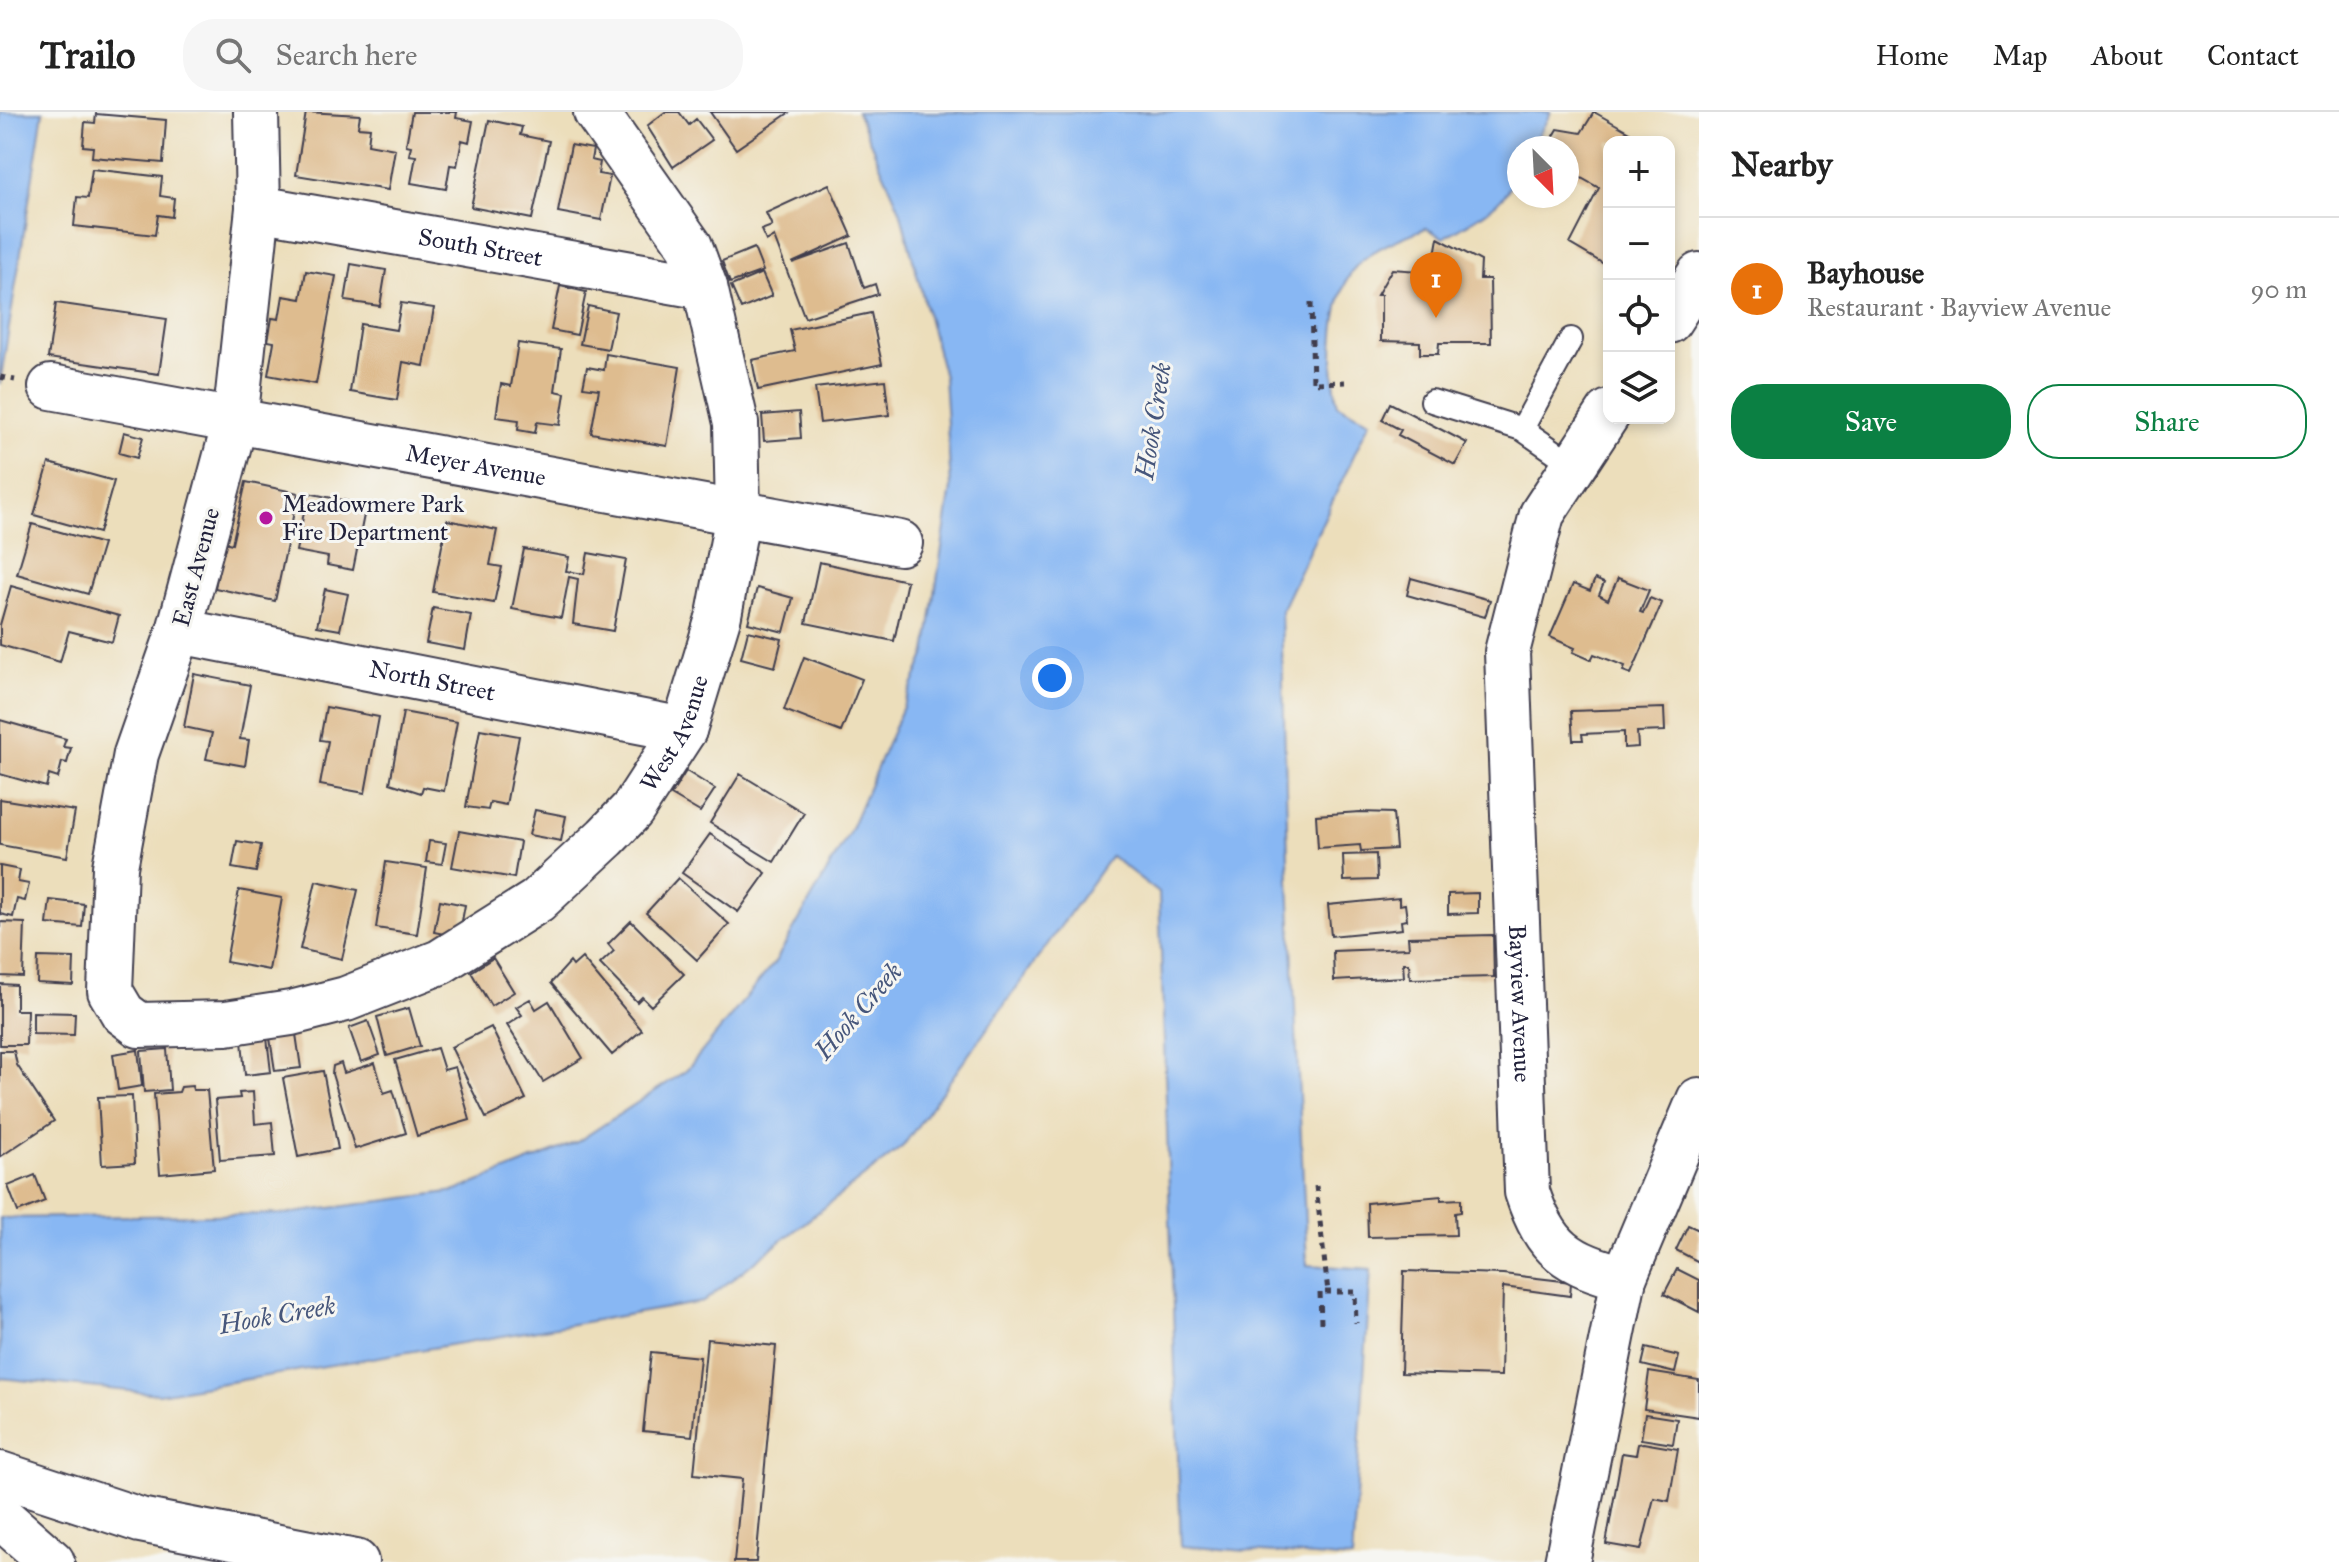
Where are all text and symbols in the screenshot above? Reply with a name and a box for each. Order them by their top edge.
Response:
search box [183,19,743,91]
text: Trailo [40,32,135,78]
icon: search [211,33,255,77]
text: Search here [275,37,417,73]
text: Home [1876,38,1949,73]
text: Map [1993,38,2047,73]
text: About [2091,38,2163,73]
text: Contact [2207,38,2299,73]
north arrow [1507,136,1579,208]
map controls [1603,136,1675,424]
button: + [1603,136,1675,208]
text: Nearby [1731,144,1833,185]
button: − [1603,208,1675,280]
street label: South Street [416,222,545,273]
pin: 1 [1410,252,1462,318]
text: Bayhouse [1807,255,1924,291]
text: 1 [1752,273,1762,305]
text: 90 m [2250,273,2307,305]
button: locate [1603,280,1675,352]
text: Restaurant · Bayview Avenue [1807,291,2111,323]
button: layers [1603,352,1675,424]
water label: Hook Creek [1128,360,1178,483]
button: Save [1731,384,2011,459]
button: Share [2027,384,2307,459]
street label: Meyer Avenue [404,438,548,493]
place label: Meadowmere Park Fire Department [282,489,465,547]
street label: East Avenue [166,504,226,630]
marker: Meadowmere Park Fire Department [257,509,275,527]
street label: North Street [367,654,498,708]
your location [1032,658,1072,698]
street label: West Avenue [633,672,715,797]
street label: Bayview Avenue [1502,924,1538,1083]
water label: Hook Creek [807,956,909,1067]
water label: Hook Creek [215,1289,338,1341]

